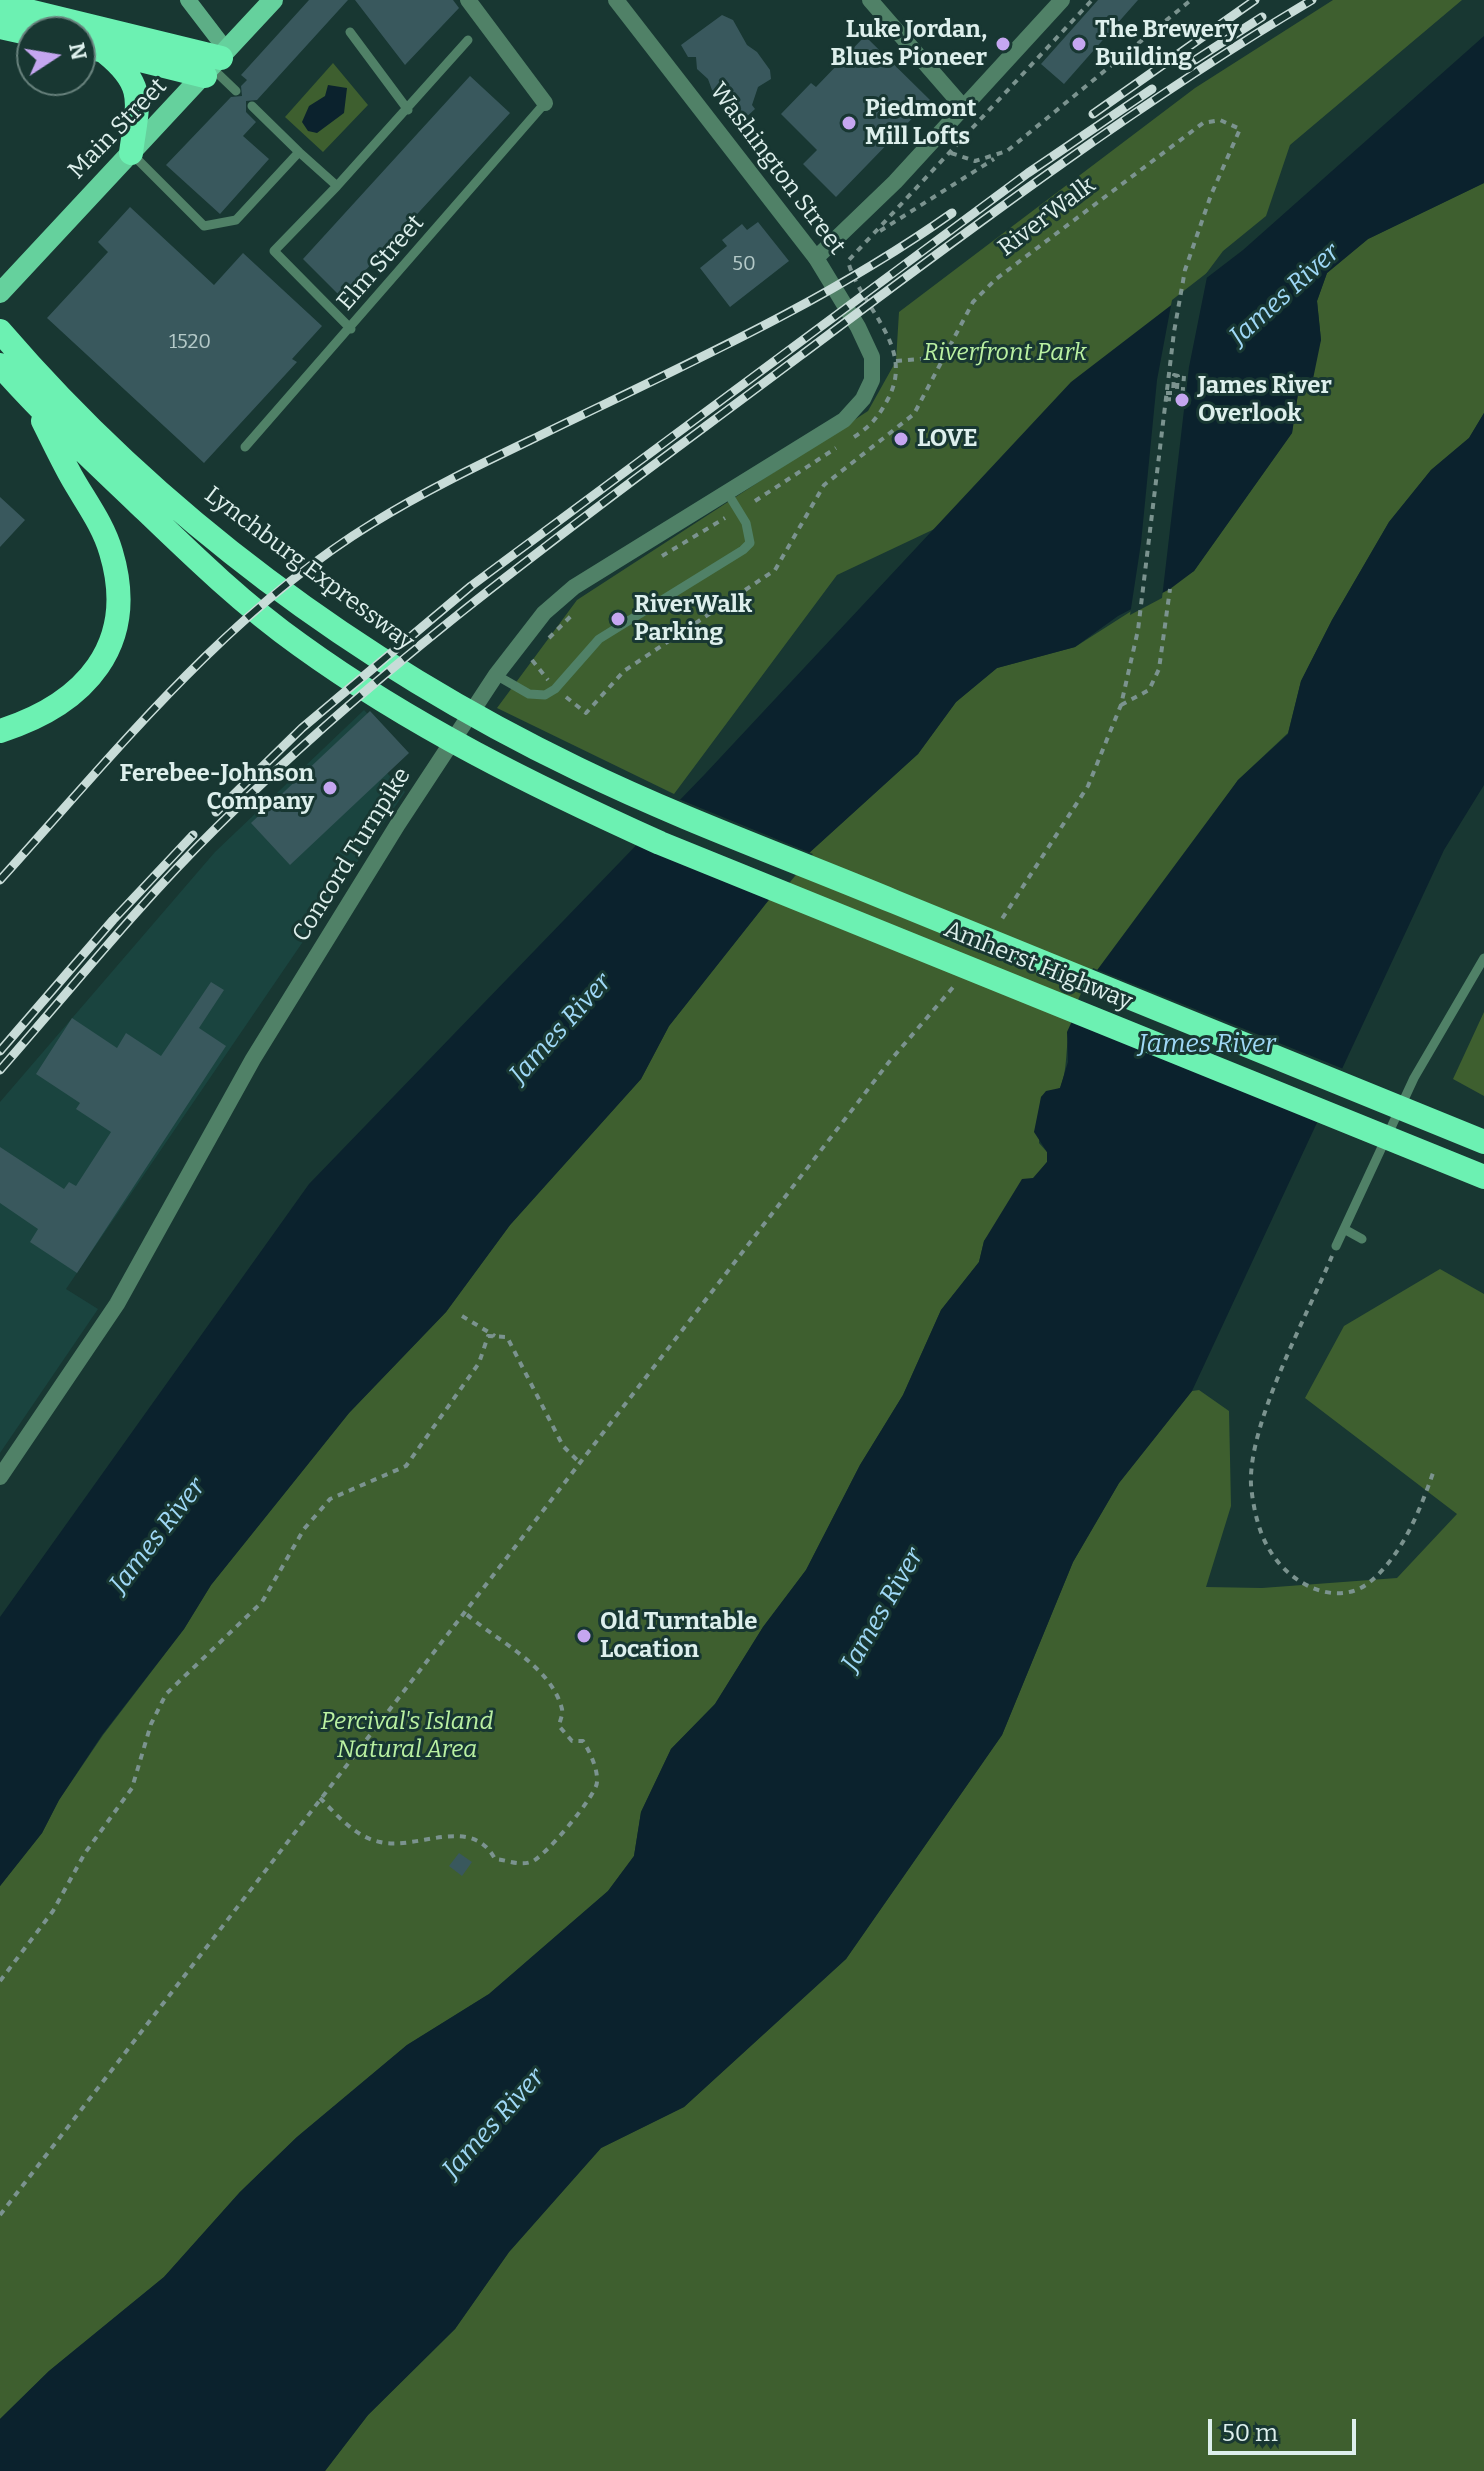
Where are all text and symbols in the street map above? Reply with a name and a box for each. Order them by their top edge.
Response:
north arrow [16,16,96,96]
place label: Luke Jordan, Blues Pioneer [831,16,987,72]
place label: The Brewery Building [1095,16,1239,72]
marker: Luke Jordan, Blues Pioneer [994,35,1012,53]
marker: The Brewery Building [1070,35,1088,53]
text: N [63,40,93,62]
street label: Main Street [63,73,173,185]
street label: Washington Street [703,77,851,261]
place label: Piedmont Mill Lofts [865,95,977,151]
marker: Piedmont Mill Lofts [840,114,858,132]
street label: RiverWalk [993,171,1101,263]
street label: Elm Street [332,209,430,317]
water label: James River [1224,238,1346,352]
house number: 50 [732,252,756,276]
house number: 1520 [169,330,211,354]
park label: Riverfront Park [923,339,1087,367]
place label: James River Overlook [1198,372,1332,428]
marker: James River Overlook [1173,391,1191,409]
place label: LOVE [917,425,978,453]
marker: LOVE [892,430,910,448]
street label: Lynchburg Expressway [199,481,419,657]
place label: RiverWalk Parking [634,591,752,647]
marker: RiverWalk Parking [609,610,627,628]
place label: Ferebee-Johnson Company [120,760,314,816]
street label: Concord Turnpike [287,763,417,947]
marker: Ferebee-Johnson Company [321,779,339,797]
street label: Amherst Highway [940,915,1136,1017]
water label: James River [504,968,618,1090]
water label: James River [1138,1029,1276,1061]
water label: James River [104,1472,212,1600]
water label: James River [835,1543,931,1677]
place label: Old Turntable Location [600,1608,757,1664]
marker: Old Turntable Location [575,1627,593,1645]
park label: Percival's Island Natural Area [321,1708,493,1764]
water label: James River [437,2063,551,2185]
scale bar [1212,2403,1360,2453]
text: 50 m [1222,2419,1278,2447]

